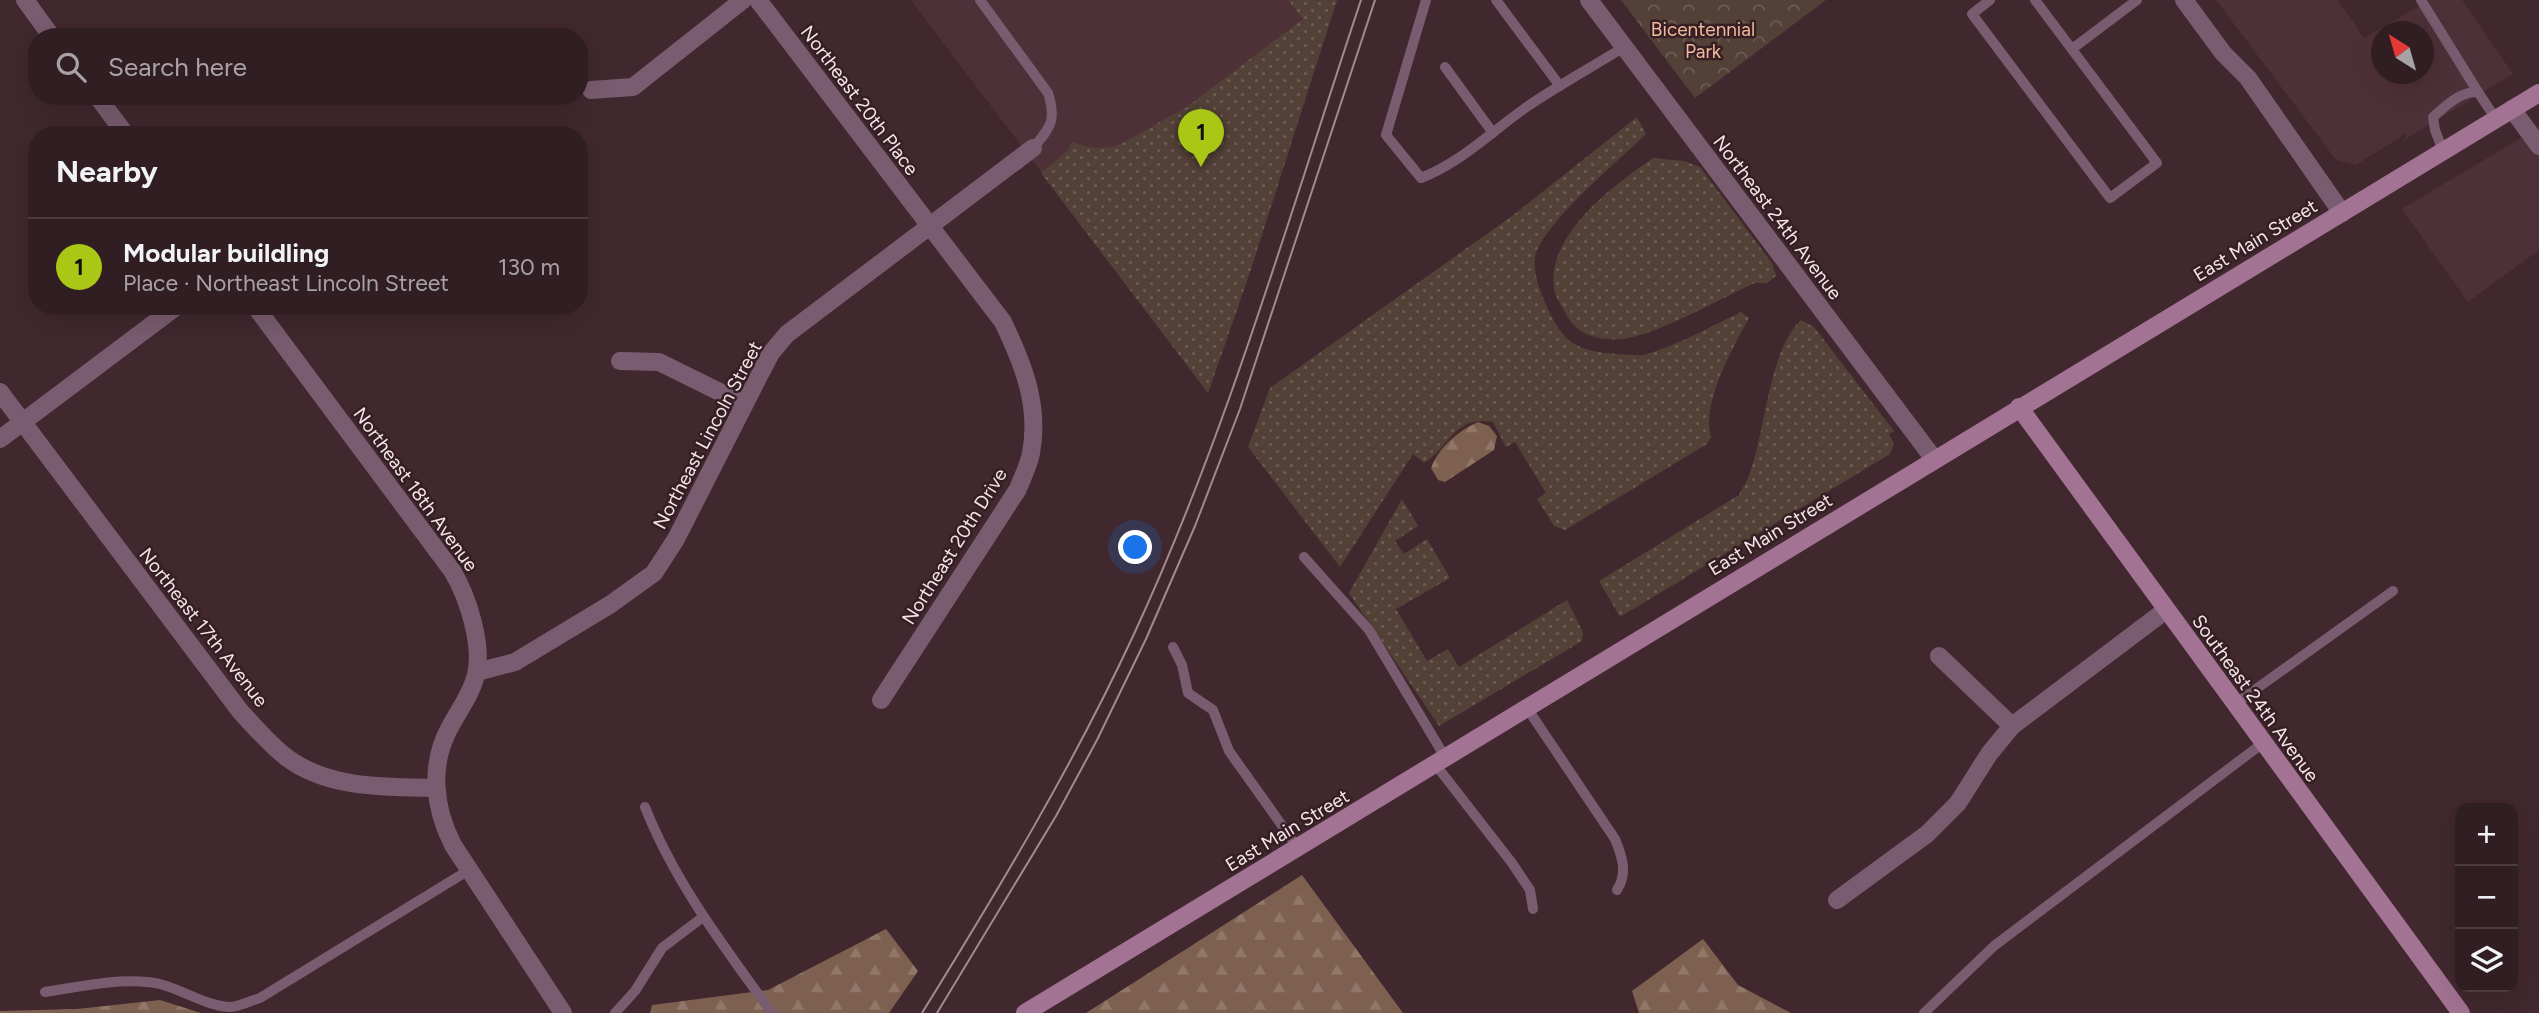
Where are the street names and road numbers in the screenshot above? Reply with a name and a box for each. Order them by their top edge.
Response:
street label: Northeast 20th Place [796,21,923,180]
street label: Northeast 24th Avenue [1708,131,1847,304]
street label: East Main Street [2189,194,2321,286]
street label: Northeast Lincoln Street [648,337,767,533]
street label: Northeast 18th Avenue [348,403,483,576]
street label: Northeast 20th Drive [897,464,1012,629]
street label: East Main Street [1704,488,1836,580]
street label: Northeast 17th Avenue [134,543,273,711]
street label: Southeast 24th Avenue [2187,610,2324,786]
street label: East Main Street [1221,784,1353,876]

